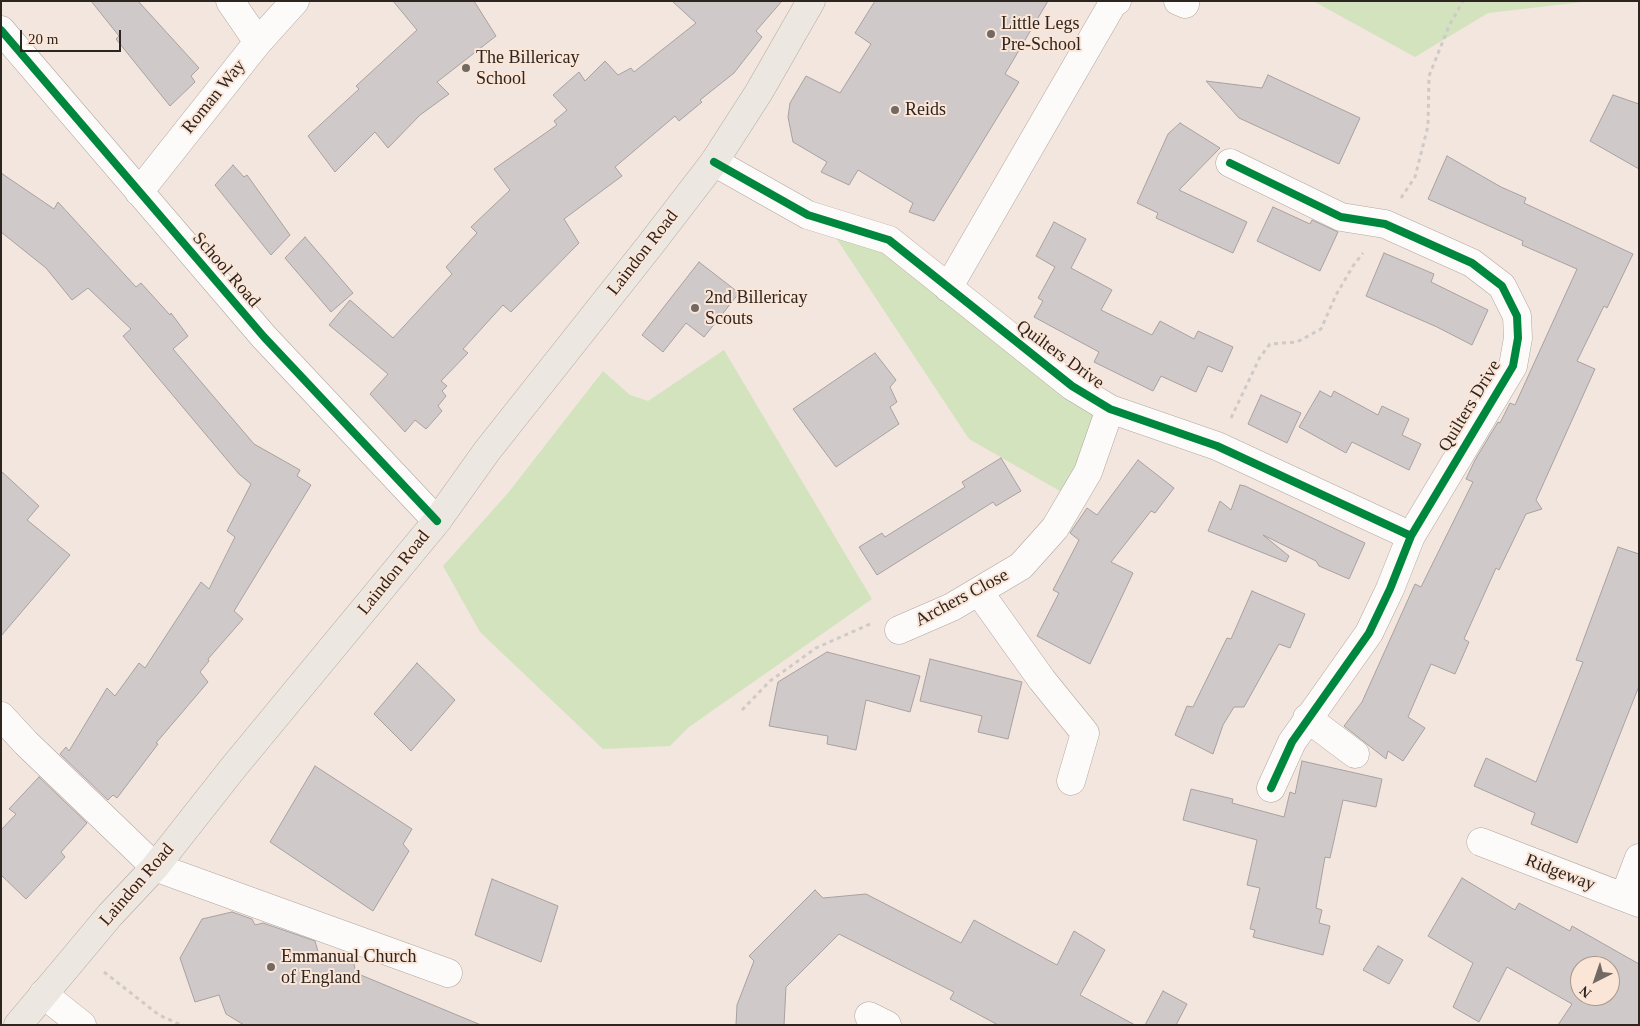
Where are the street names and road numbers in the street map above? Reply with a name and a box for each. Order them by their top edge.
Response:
street label: Roman Way [178,56,250,138]
street label: Laindon Road [603,206,683,300]
street label: School Road [188,228,264,312]
street label: Quilters Drive [1012,316,1108,394]
street label: Quilters Drive [1434,356,1506,456]
street label: Laindon Road [353,526,435,620]
street label: Archers Close [912,564,1012,632]
street label: Laindon Road [95,839,179,931]
street label: Ridgeway [1522,850,1598,896]

